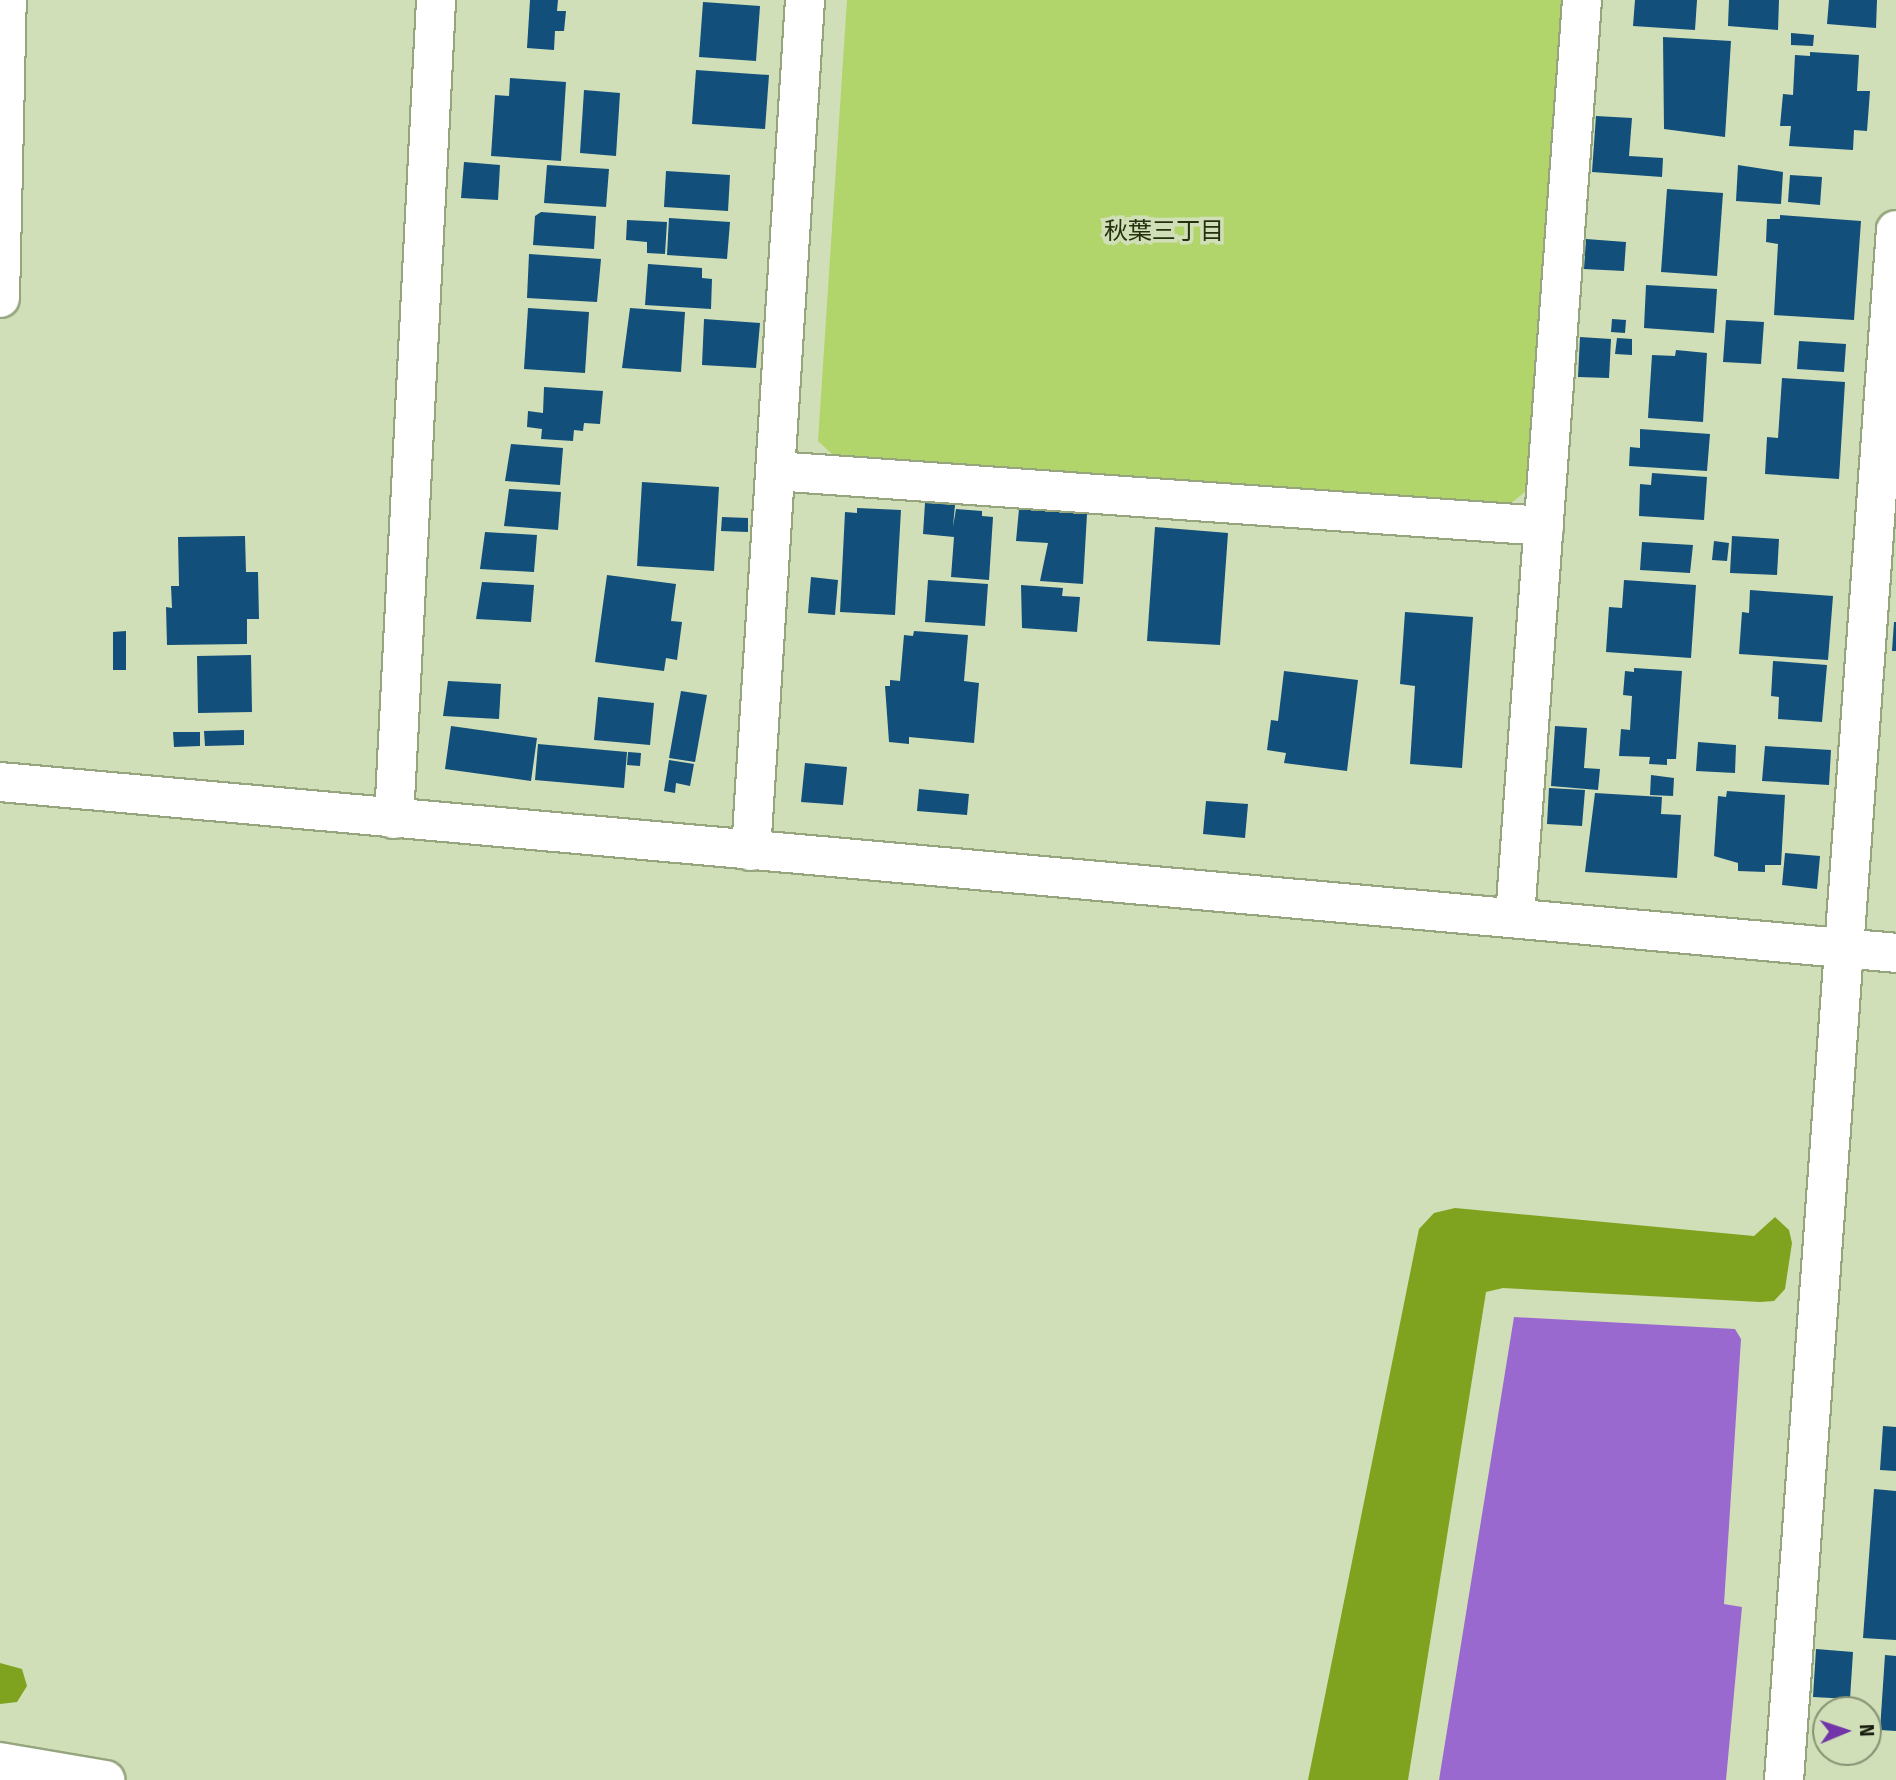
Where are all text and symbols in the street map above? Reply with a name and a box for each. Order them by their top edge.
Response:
district label: 秋葉三丁目 [1104,218,1224,246]
north arrow [1812,1696,1882,1766]
text: N [1855,1724,1878,1737]

